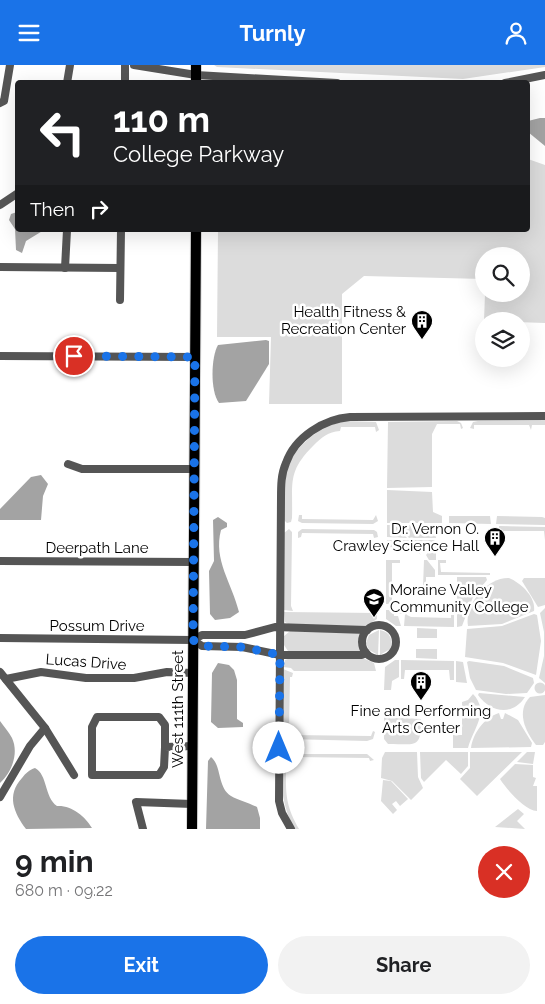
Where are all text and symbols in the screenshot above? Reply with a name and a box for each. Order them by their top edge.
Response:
icon: menu [15,19,43,47]
icon: person [502,19,530,47]
text: Turnly [239,20,306,46]
text: 110 m [113,99,210,140]
icon: left [30,100,95,165]
text: College Parkway [113,141,284,167]
icon: right [85,195,113,223]
text: Then [30,198,75,220]
map controls [475,247,530,367]
button: search [475,247,530,302]
place label: Health Fitness & Recreation Center [281,303,407,338]
building icon: Health Fitness & Recreation Center [410,309,434,340]
button: layers [475,312,530,367]
pin [53,335,95,377]
icon: arrive [60,342,88,370]
place label: Dr. Vernon O. Crawley Science Hall [333,520,480,555]
building icon: Dr. Vernon O. Crawley Science Hall [483,526,507,557]
street label: Deerpath Lane [45,539,149,557]
place label: Moraine Valley Community College [390,581,529,616]
school or university icon: Moraine Valley Community College [362,587,386,618]
street label: Possum Drive [50,617,145,635]
street label: Lucas Drive [45,650,127,674]
street label: West 111th Street [169,650,187,768]
building icon: Fine and Performing Arts Center [409,670,433,701]
place label: Fine and Performing Arts Center [351,702,491,737]
position arrow [252,721,304,773]
text: 9 min [15,844,94,879]
button: close [478,846,530,898]
text: 680 m · 09:22 [15,881,113,900]
button: Exit [15,936,268,994]
button: Share [278,936,530,994]

